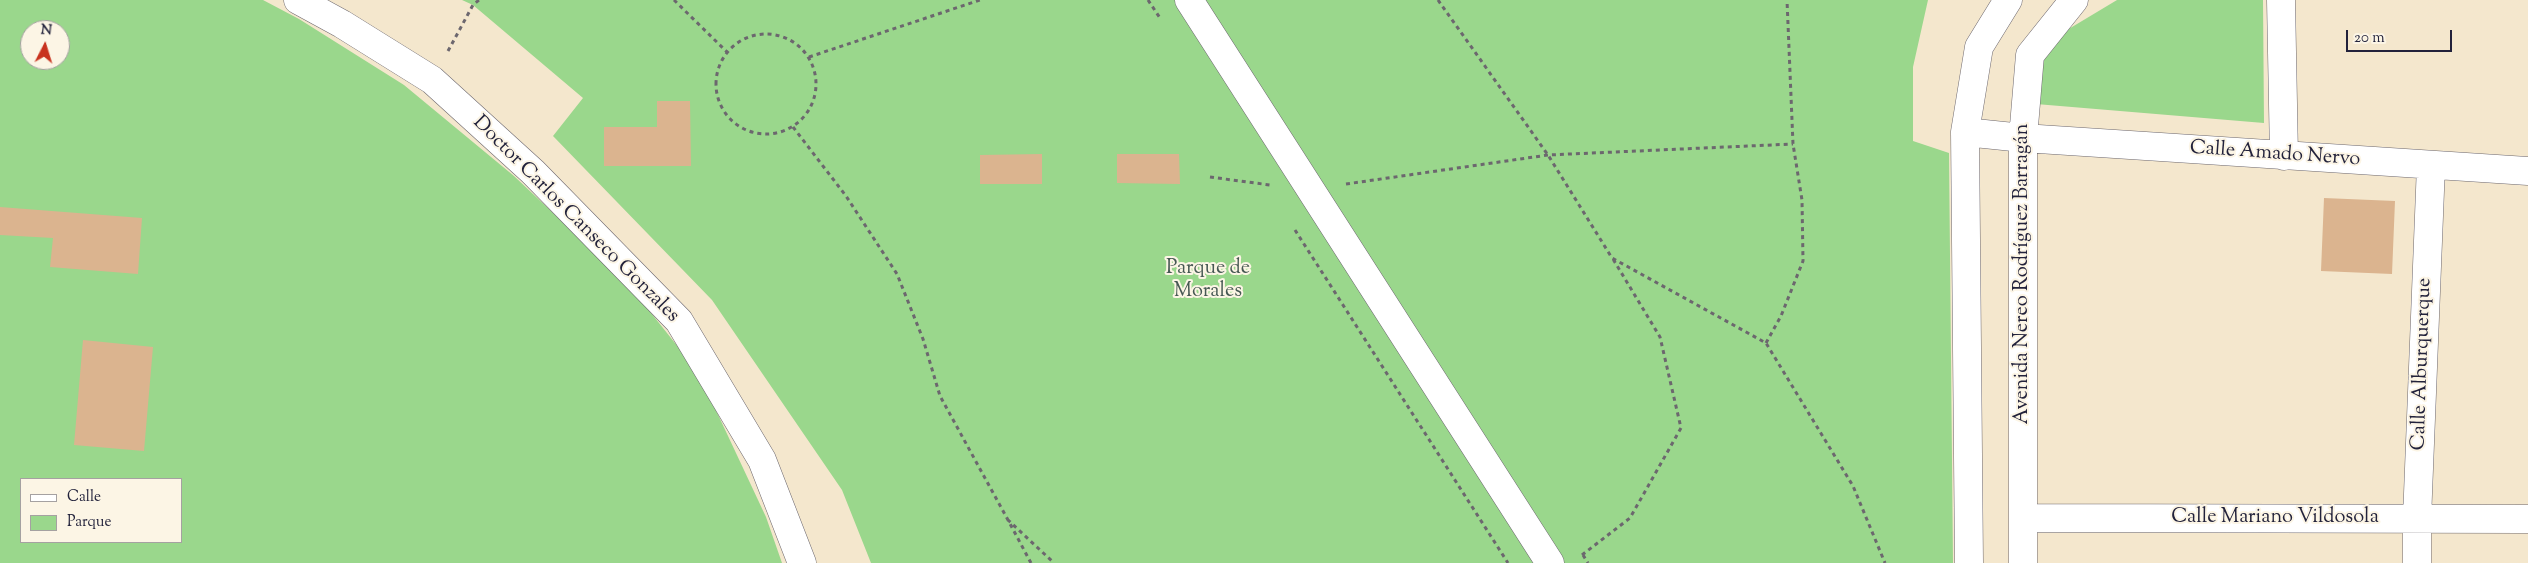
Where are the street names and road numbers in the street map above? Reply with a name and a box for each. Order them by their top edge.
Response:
street label: Doctor Carlos Canseco Gonzales [467,112,683,328]
street label: Avenida Nereo Rodríguez Barragán [2012,123,2036,425]
street label: Calle Amado Nervo [2189,137,2361,173]
street label: Calle Alburquerque [2408,277,2438,451]
street label: Calle Mariano Vildosola [2171,507,2379,531]

